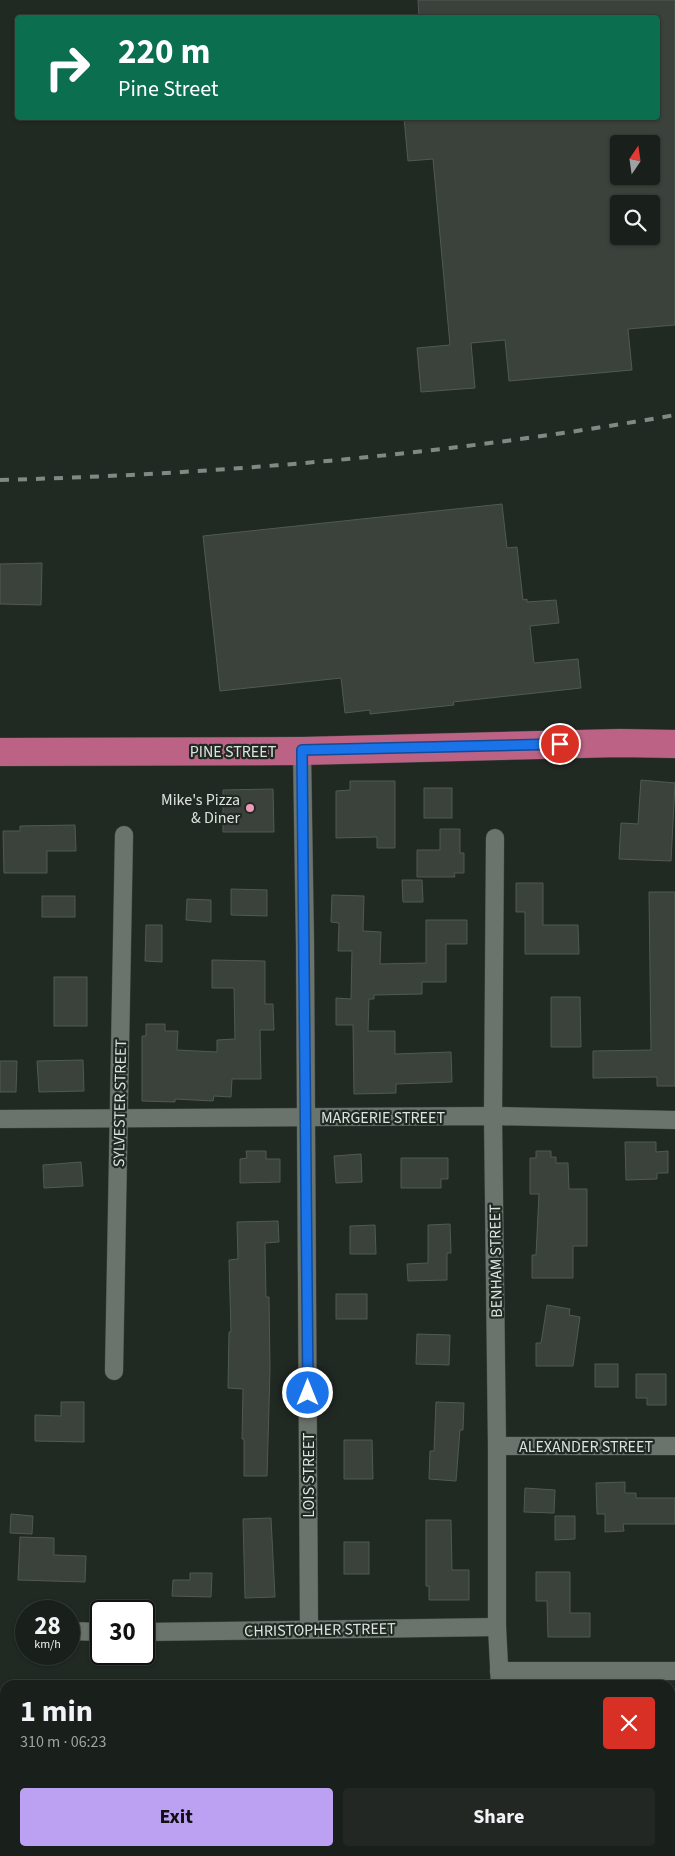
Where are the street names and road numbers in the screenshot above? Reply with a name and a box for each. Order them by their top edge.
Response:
street label: PINE STREET [190,741,277,763]
street label: SYLVESTER STREET [108,1038,132,1167]
street label: MARGERIE STREET [321,1107,445,1129]
street label: BENHAM STREET [484,1204,508,1318]
street label: LOIS STREET [298,1432,320,1518]
street label: ALEXANDER STREET [519,1436,653,1458]
street label: CHRISTOPHER STREET [244,1618,396,1642]

